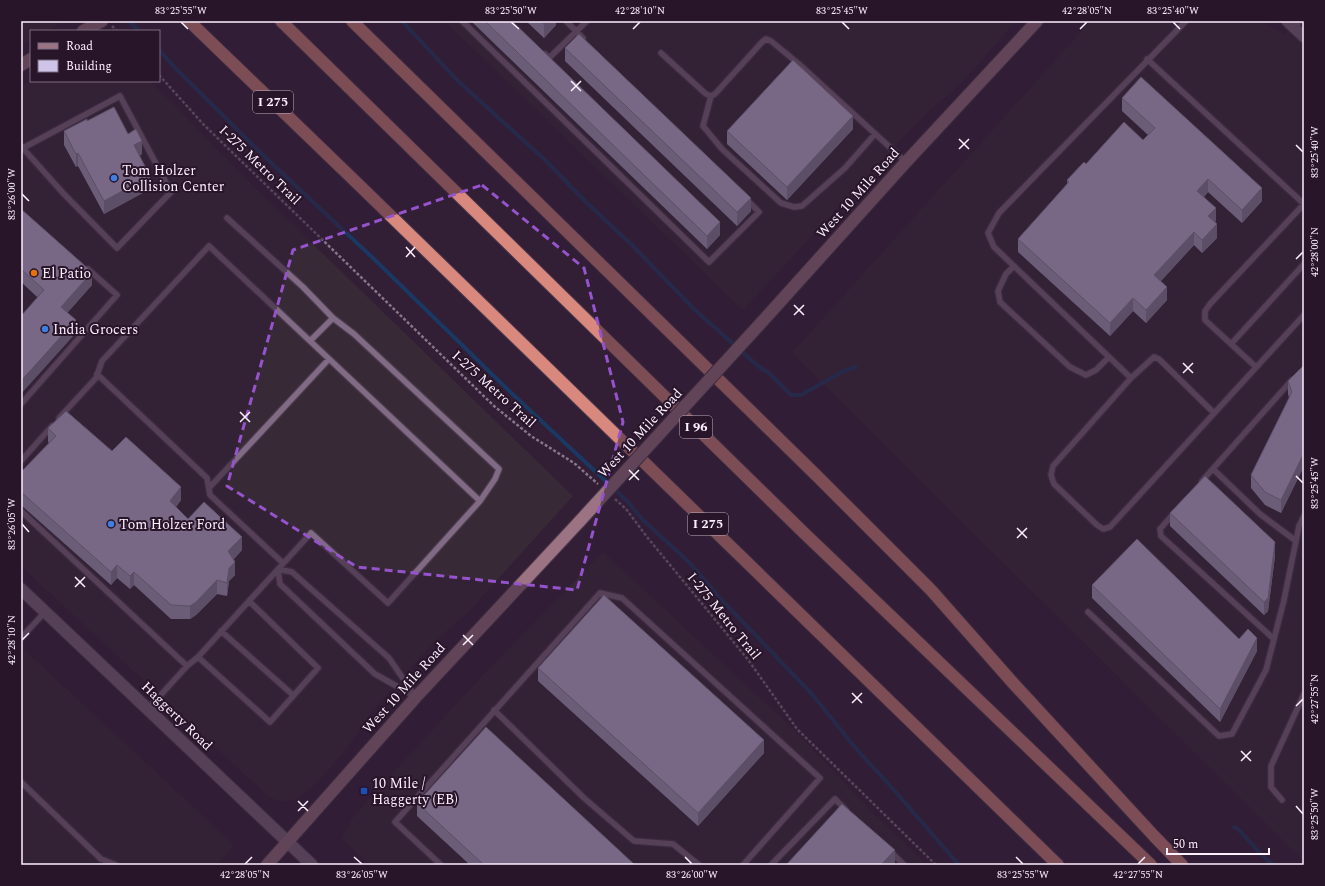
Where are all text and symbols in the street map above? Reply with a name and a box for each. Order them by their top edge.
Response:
text: 83°25'55"W [155,3,207,19]
text: 83°25'50"W [485,3,537,19]
text: 42°28'10"N [615,3,665,19]
text: 83°25'45"W [816,3,868,19]
text: 42°28'05"N [1062,3,1112,19]
text: 83°25'40"W [1147,3,1199,19]
legend [30,30,160,82]
text: Road [66,37,93,56]
text: Building [66,57,112,76]
road number: I 275 [253,91,293,113]
street label: I-275 Metro Trail [214,120,306,210]
text: 83°25'40"W [1307,126,1323,178]
street label: West 10 Mile Road [811,143,905,243]
place label: Tom Holzer Collision Center [122,160,225,197]
text: 83°26'00"W [4,168,20,220]
marker: Tom Holzer Collision Center [109,173,119,183]
text: 42°28'00"N [1307,227,1323,277]
place label: El Patio [42,263,91,284]
marker: El Patio [29,268,39,278]
place label: India Grocers [53,319,138,340]
marker: India Grocers [40,324,50,334]
street label: I-275 Metro Trail [447,345,541,433]
street label: West 10 Mile Road [593,383,687,483]
road number: I 96 [680,416,712,438]
text: 83°25'45"W [1307,457,1323,509]
text: 83°26'05"W [4,498,20,550]
road number: I 275 [688,513,728,535]
place label: Tom Holzer Ford [119,514,226,535]
marker: Tom Holzer Ford [106,519,116,529]
street label: I-275 Metro Trail [682,568,766,664]
text: 42°28'10"N [4,615,20,665]
street label: West 10 Mile Road [357,638,451,738]
text: 42°27'55"N [1307,674,1323,724]
street label: Haggerty Road [137,676,218,756]
place label: 10 Mile / Haggerty (EB) [372,773,458,810]
marker: 10 Mile / Haggerty (EB) [359,786,369,796]
text: 83°25'50"W [1307,788,1323,840]
scale bar [1167,830,1269,856]
text: 50 m [1173,835,1198,854]
text: 42°28'05"N [220,867,270,883]
text: 83°26'05"W [336,867,388,883]
text: 83°26'00"W [666,867,718,883]
text: 83°25'55"W [997,867,1049,883]
text: 42°27'55"N [1113,867,1163,883]

